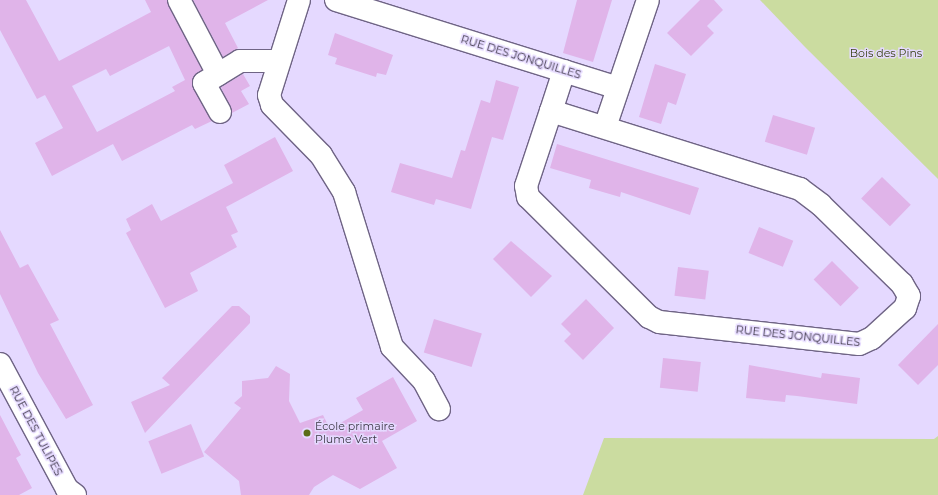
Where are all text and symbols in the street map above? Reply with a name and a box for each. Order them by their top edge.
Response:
street label: RUE DES JONQUILLES [459,32,583,82]
park label: Bois des Pins [850,46,922,60]
street label: RUE DES JONQUILLES [735,323,861,349]
street label: RUE DES TULIPES [7,384,65,478]
place label: École primaire Plume Vert [315,420,395,446]
marker: École primaire Plume Vert [302,428,312,438]

